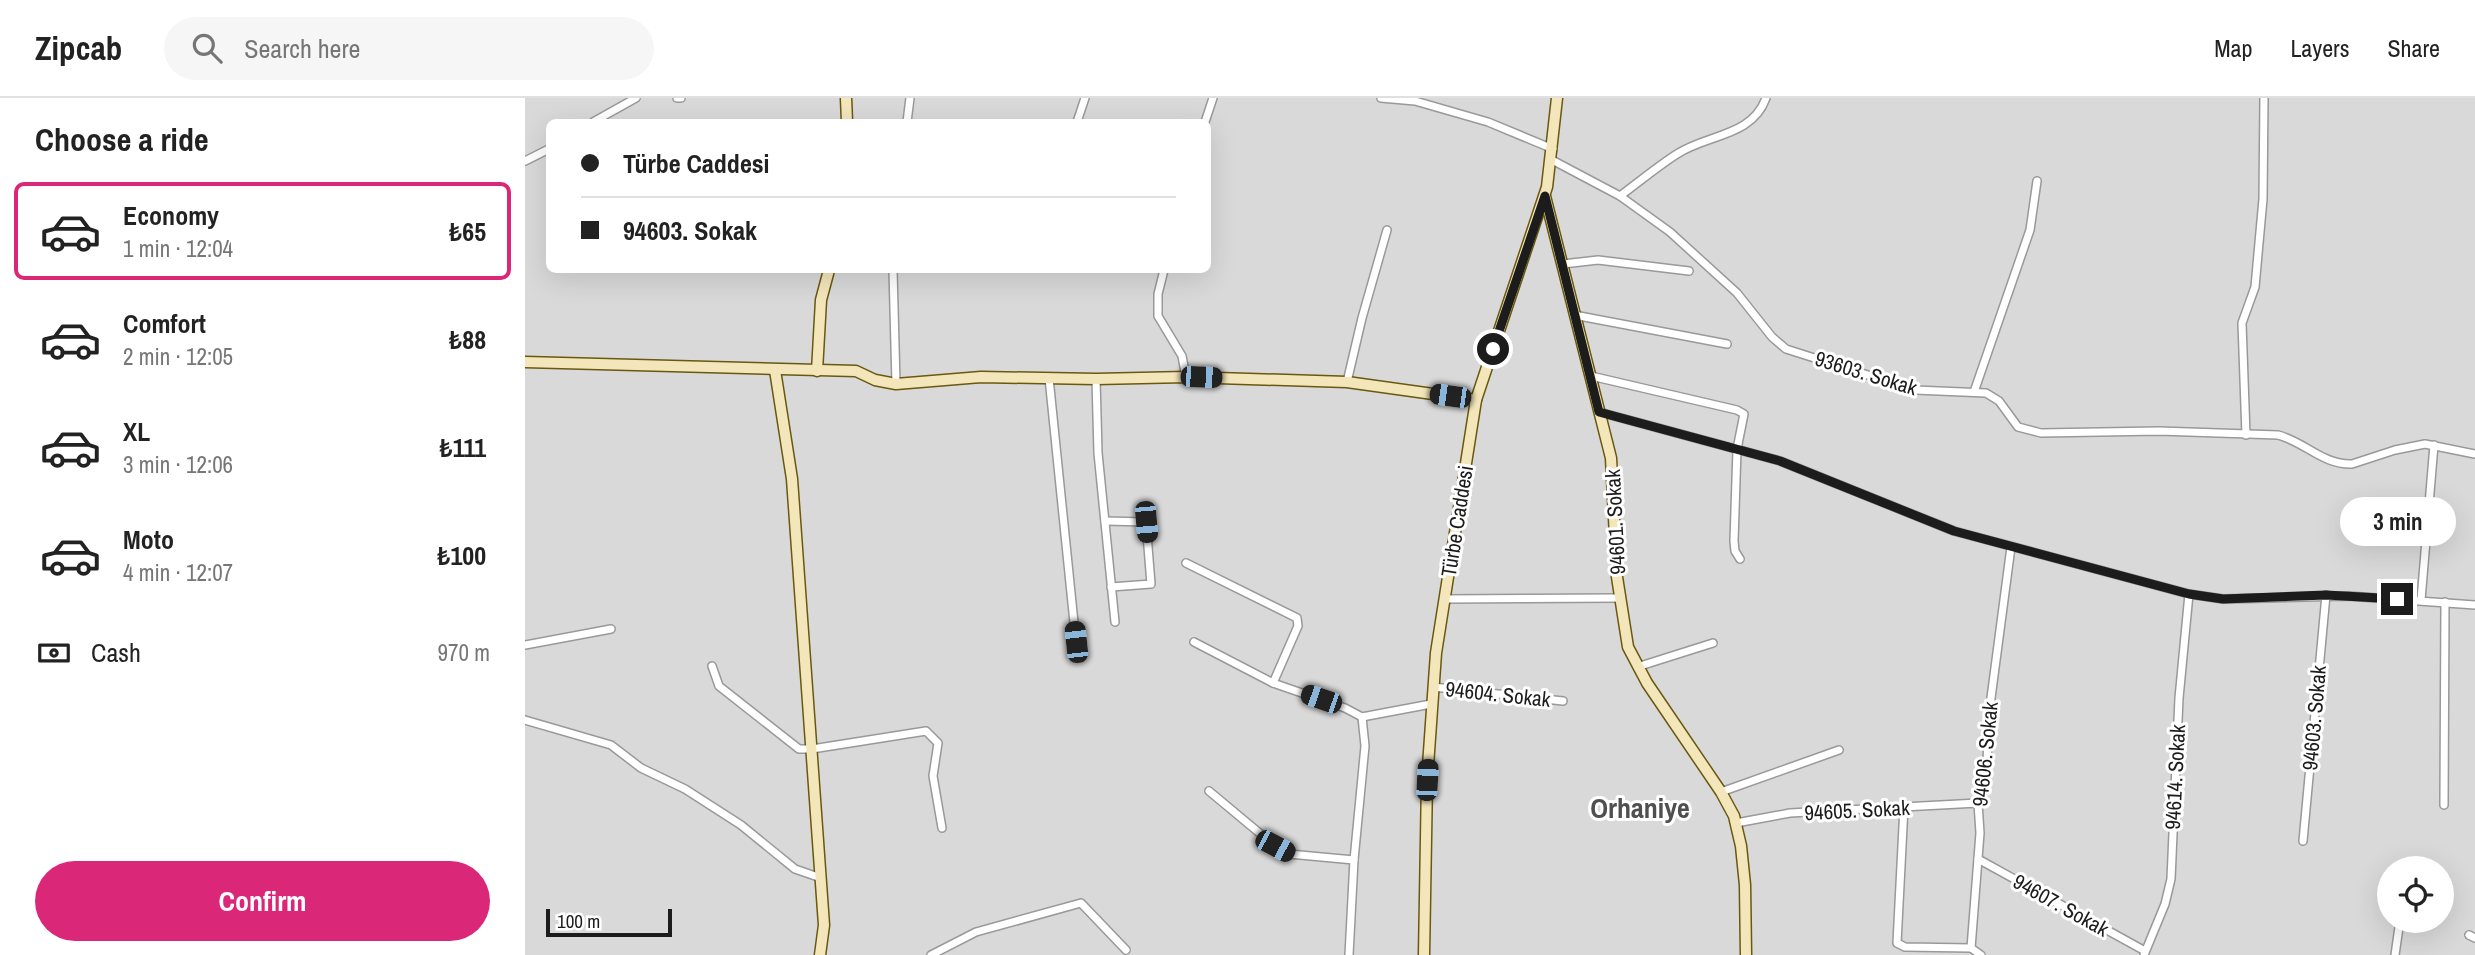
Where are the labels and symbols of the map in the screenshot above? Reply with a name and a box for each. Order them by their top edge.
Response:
route start [1477,333,1509,365]
street label: 93603. Sokak [1811,344,1921,402]
car [1180,366,1223,388]
car [1428,383,1473,409]
street label: Türbe Caddesi [1434,463,1480,579]
street label: 94601. Sokak [1598,468,1632,575]
callout: 3 min [2339,498,2455,546]
car [1134,500,1159,544]
route end [2381,583,2413,615]
car [1064,620,1089,664]
street label: 94603. Sokak [2295,664,2333,772]
street label: 94604. Sokak [1444,674,1552,714]
car [1298,682,1345,716]
street label: 94606. Sokak [1965,700,2005,808]
street label: 94614. Sokak [2158,723,2192,830]
car [1416,758,1439,802]
district label: Orhaniye [1590,789,1690,827]
street label: 94605. Sokak [1804,793,1911,827]
car [1252,827,1299,865]
street label: 94607. Sokak [2008,867,2114,943]
scale bar [546,906,672,938]

